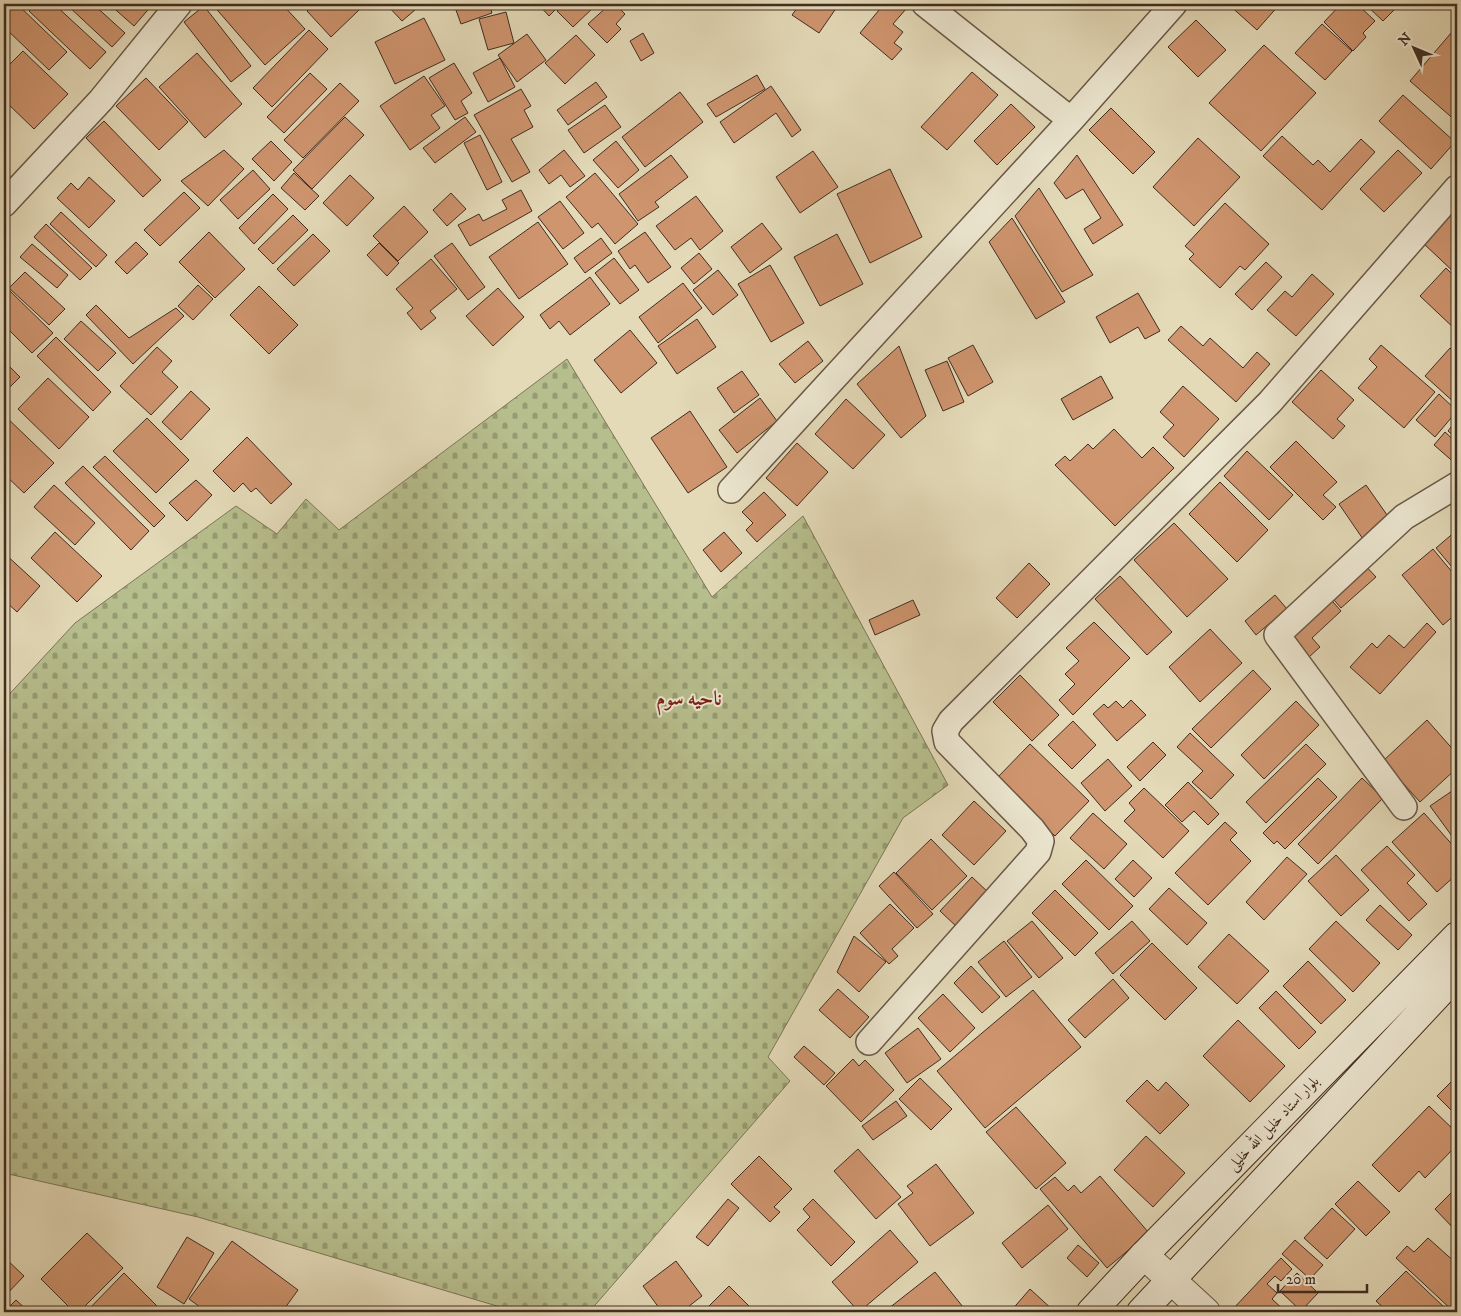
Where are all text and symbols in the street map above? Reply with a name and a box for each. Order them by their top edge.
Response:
north arrow [1388,22,1438,72]
text: N [1395,29,1416,50]
district label: ناحیه سوم [656,687,722,716]
street label: بلوار استاد خلیل الله خلیلی [1221,1070,1324,1175]
scale bar [1278,1261,1367,1293]
text: 20 m [1286,1270,1316,1289]

